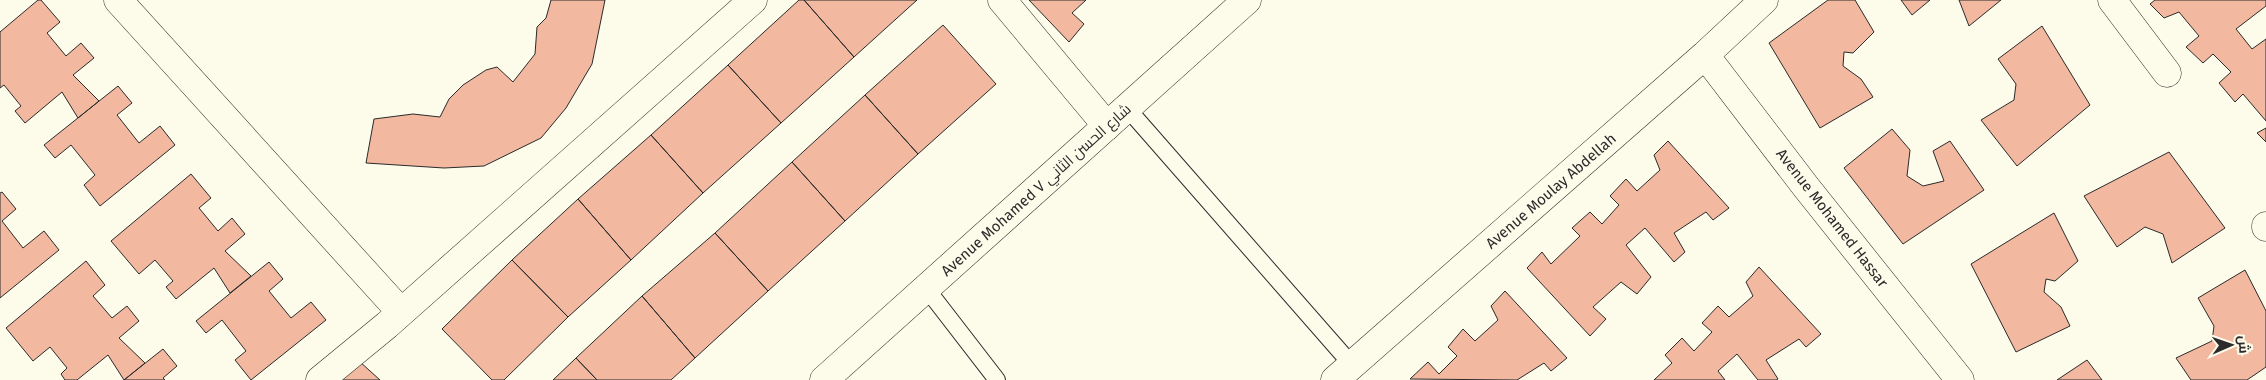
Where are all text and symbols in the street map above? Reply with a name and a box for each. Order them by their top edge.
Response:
street label: Avenue Mohamed V شارع الحسن الثاني [937,100,1137,282]
street label: Avenue Moulay Abdellah [1482,129,1620,253]
street label: Avenue Mohamed Hassar [1772,145,1892,291]
north arrow [2206,320,2256,370]
text: ش [2235,335,2252,354]

